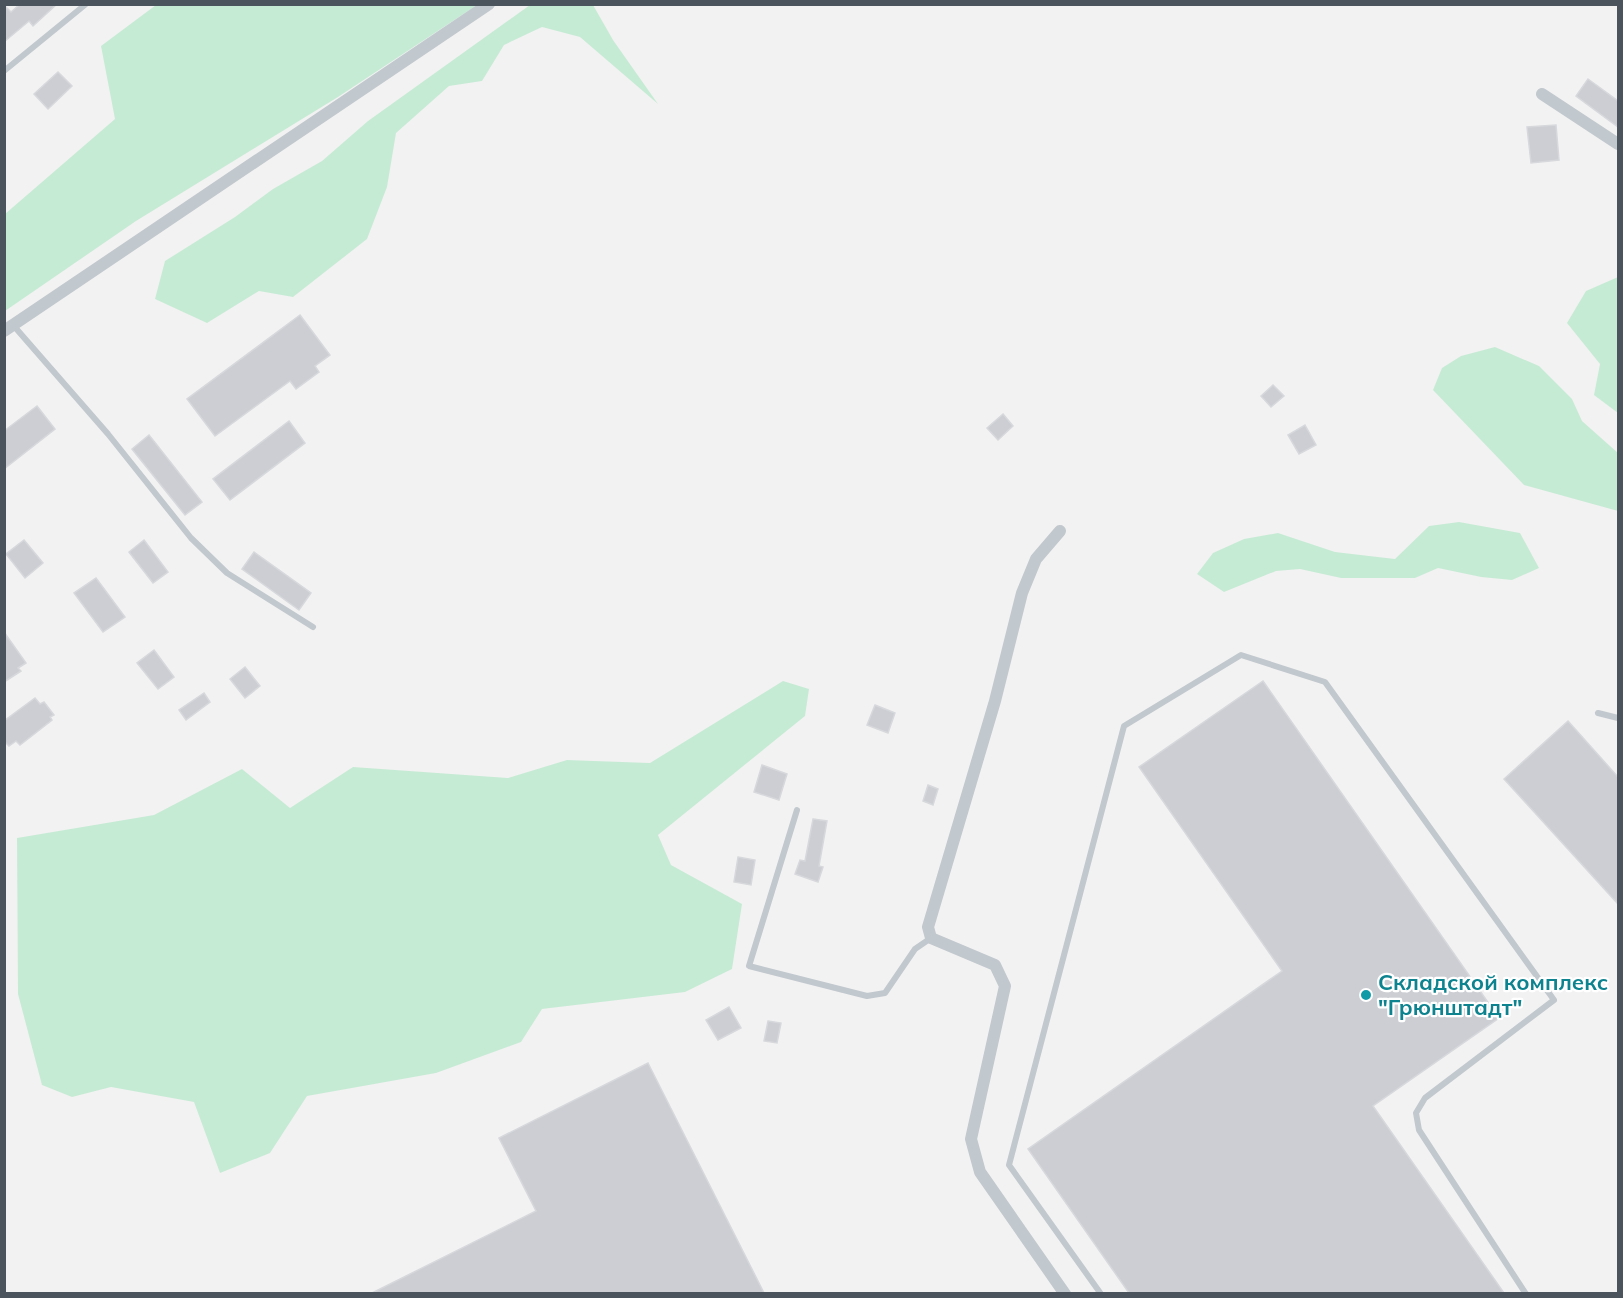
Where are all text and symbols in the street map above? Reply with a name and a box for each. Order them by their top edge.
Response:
place label: Складской комплекс "Грюнштадт" [1378,968,1608,1021]
marker: Складской комплекс "Грюнштадт" [1359,988,1373,1002]

